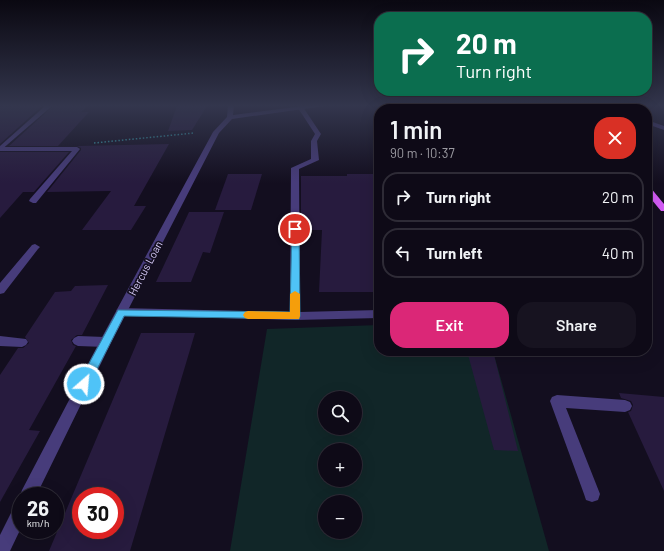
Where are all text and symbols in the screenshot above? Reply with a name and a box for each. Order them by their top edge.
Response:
text: 20 m [456,26,517,60]
icon: right [390,28,442,80]
text: Turn right [456,60,532,82]
text: 1 min [390,115,442,144]
button: close [594,117,636,159]
text: 90 m · 10:37 [390,145,455,161]
icon: right [392,186,414,208]
text: Turn right [426,188,491,206]
text: 20 m [602,188,634,206]
pin [278,212,312,246]
icon: arrive [284,218,306,240]
street label: Hercus Loan [125,238,165,297]
icon: left [392,242,414,264]
text: Turn left [426,244,482,262]
text: 40 m [602,244,634,262]
button: Exit [390,302,509,348]
button: Share [517,302,636,348]
position arrow [63,363,105,405]
map controls [318,391,362,539]
button: search [318,391,362,435]
button: + [318,443,362,487]
speed limit sign: 30 [72,487,124,539]
button: − [318,495,362,539]
text: 26 [27,496,49,520]
text: km/h [27,517,49,529]

